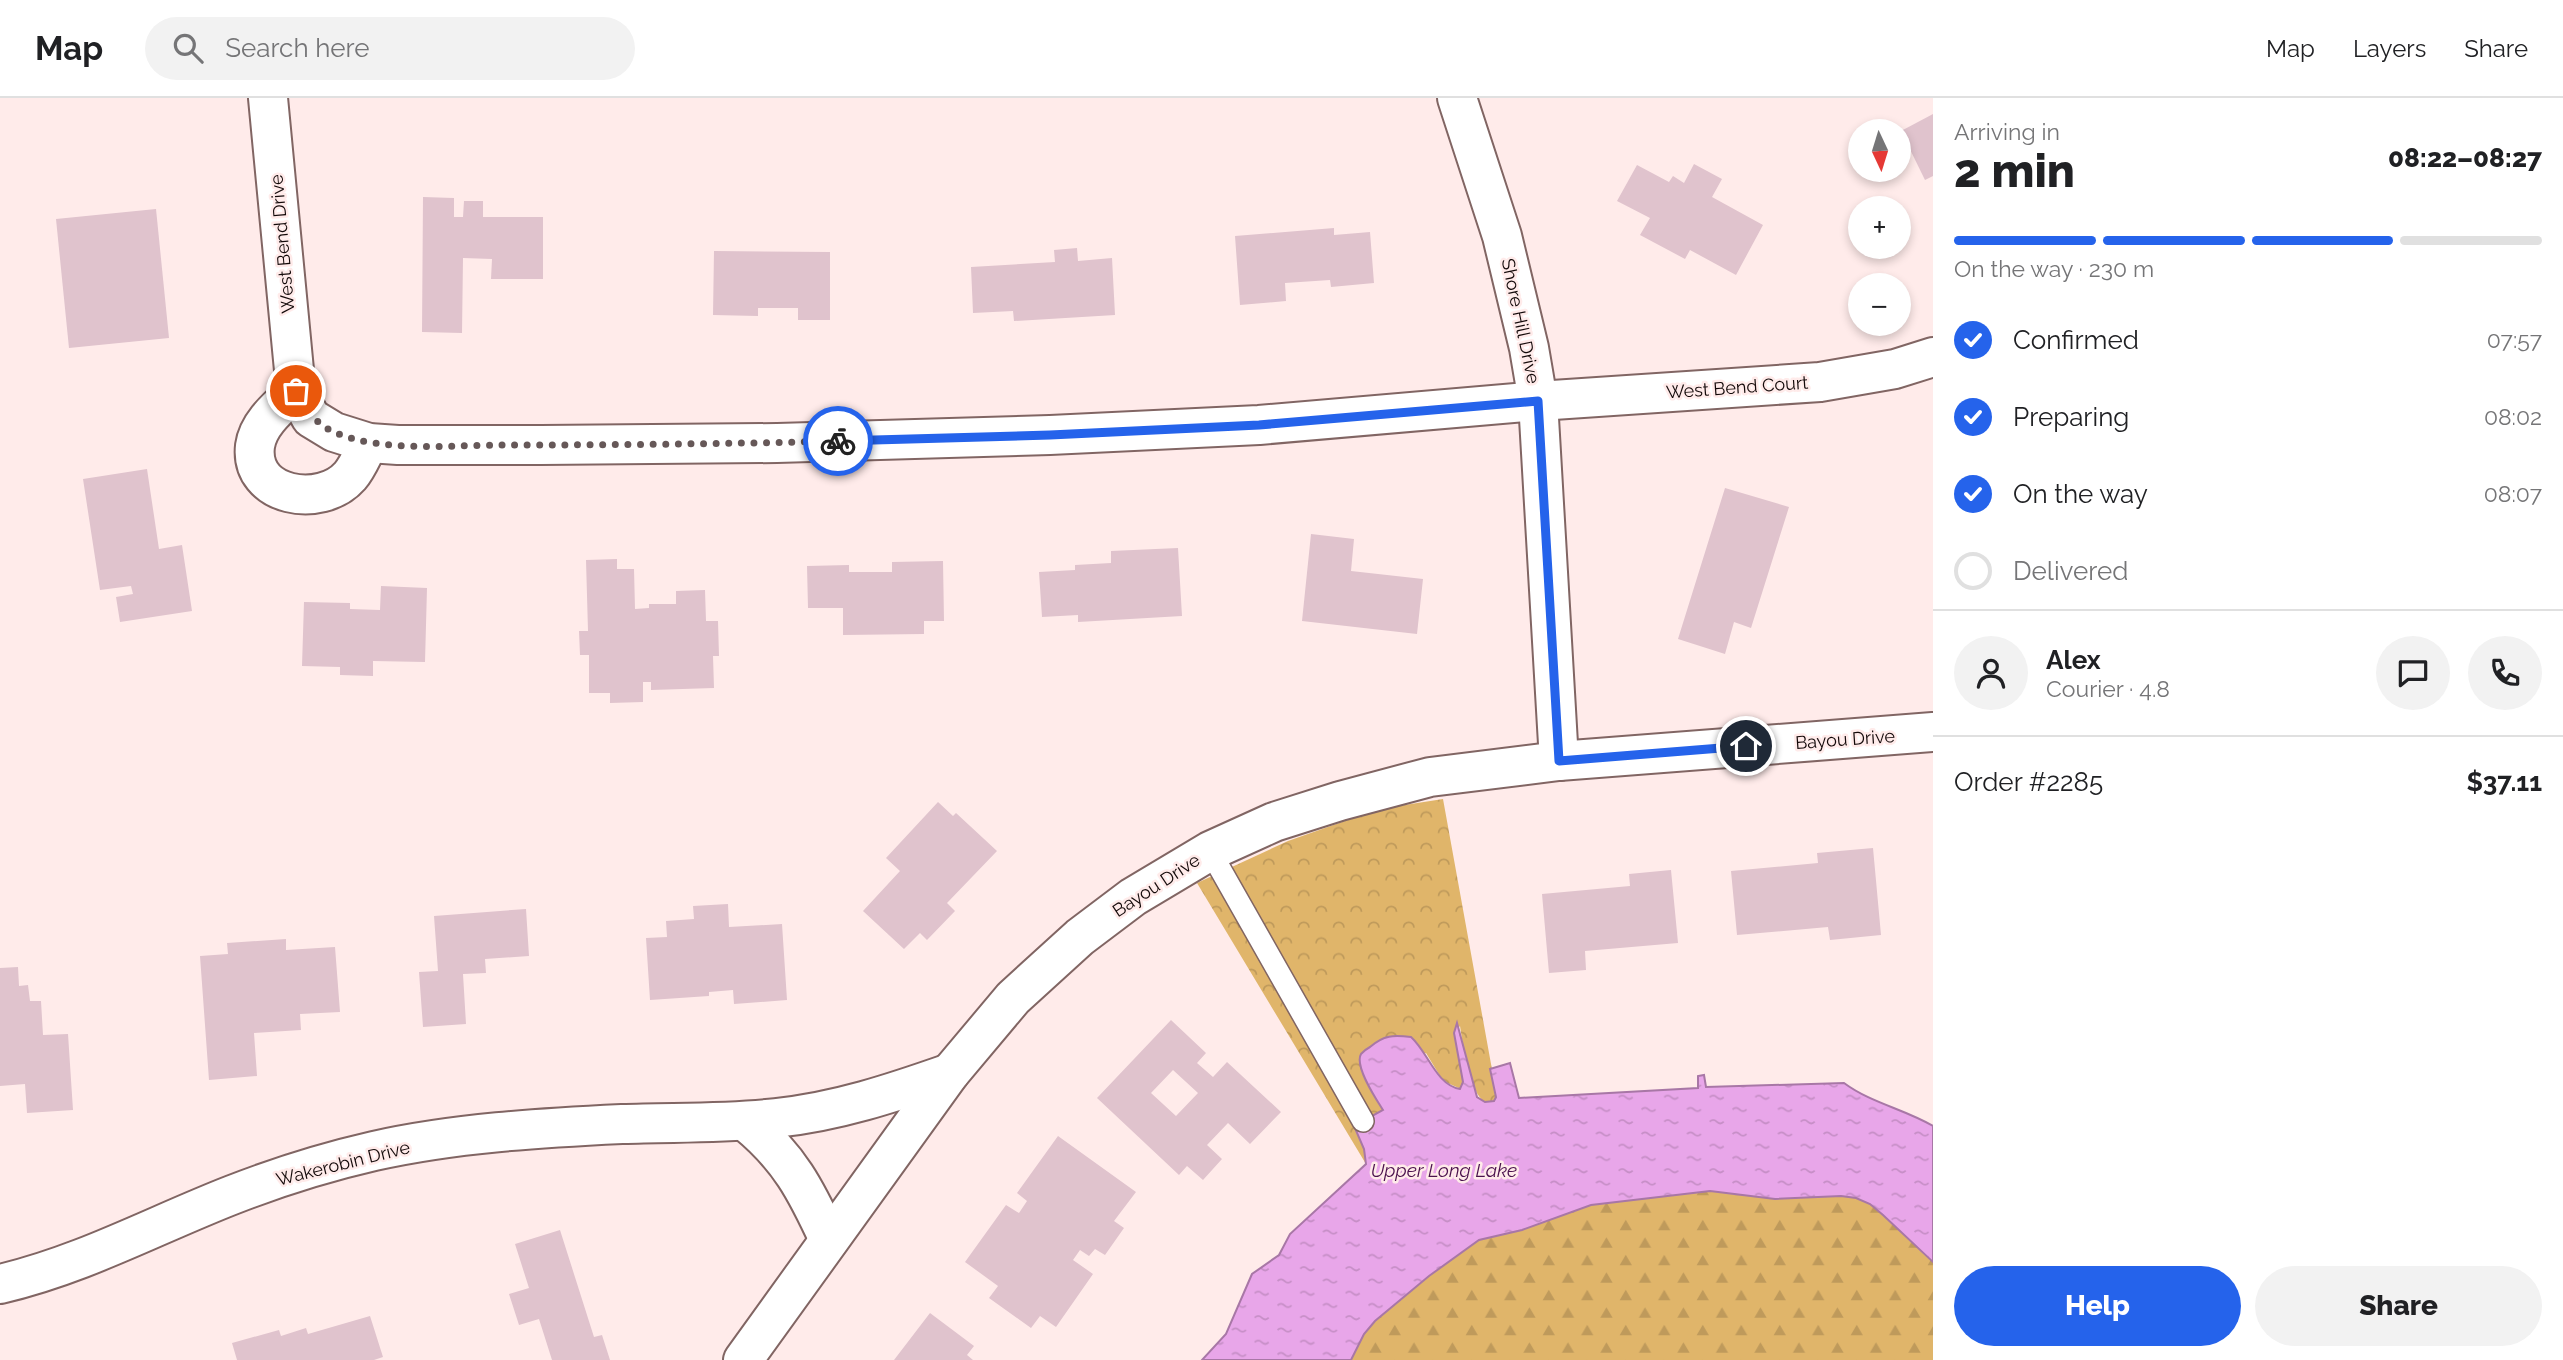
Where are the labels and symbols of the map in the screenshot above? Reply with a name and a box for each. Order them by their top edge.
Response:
north arrow [1848,119,1911,182]
street label: West Bend Drive [265,173,299,314]
street label: Shore Hill Drive [1497,257,1545,386]
pin [266,361,326,421]
street label: West Bend Court [1665,372,1809,402]
courier [803,406,873,476]
pin [1716,716,1776,776]
street label: Bayou Drive [1794,725,1896,753]
street label: Bayou Drive [1108,849,1204,921]
street label: Wakerobin Drive [274,1136,412,1190]
water label: Upper Long Lake [1371,1159,1517,1181]

